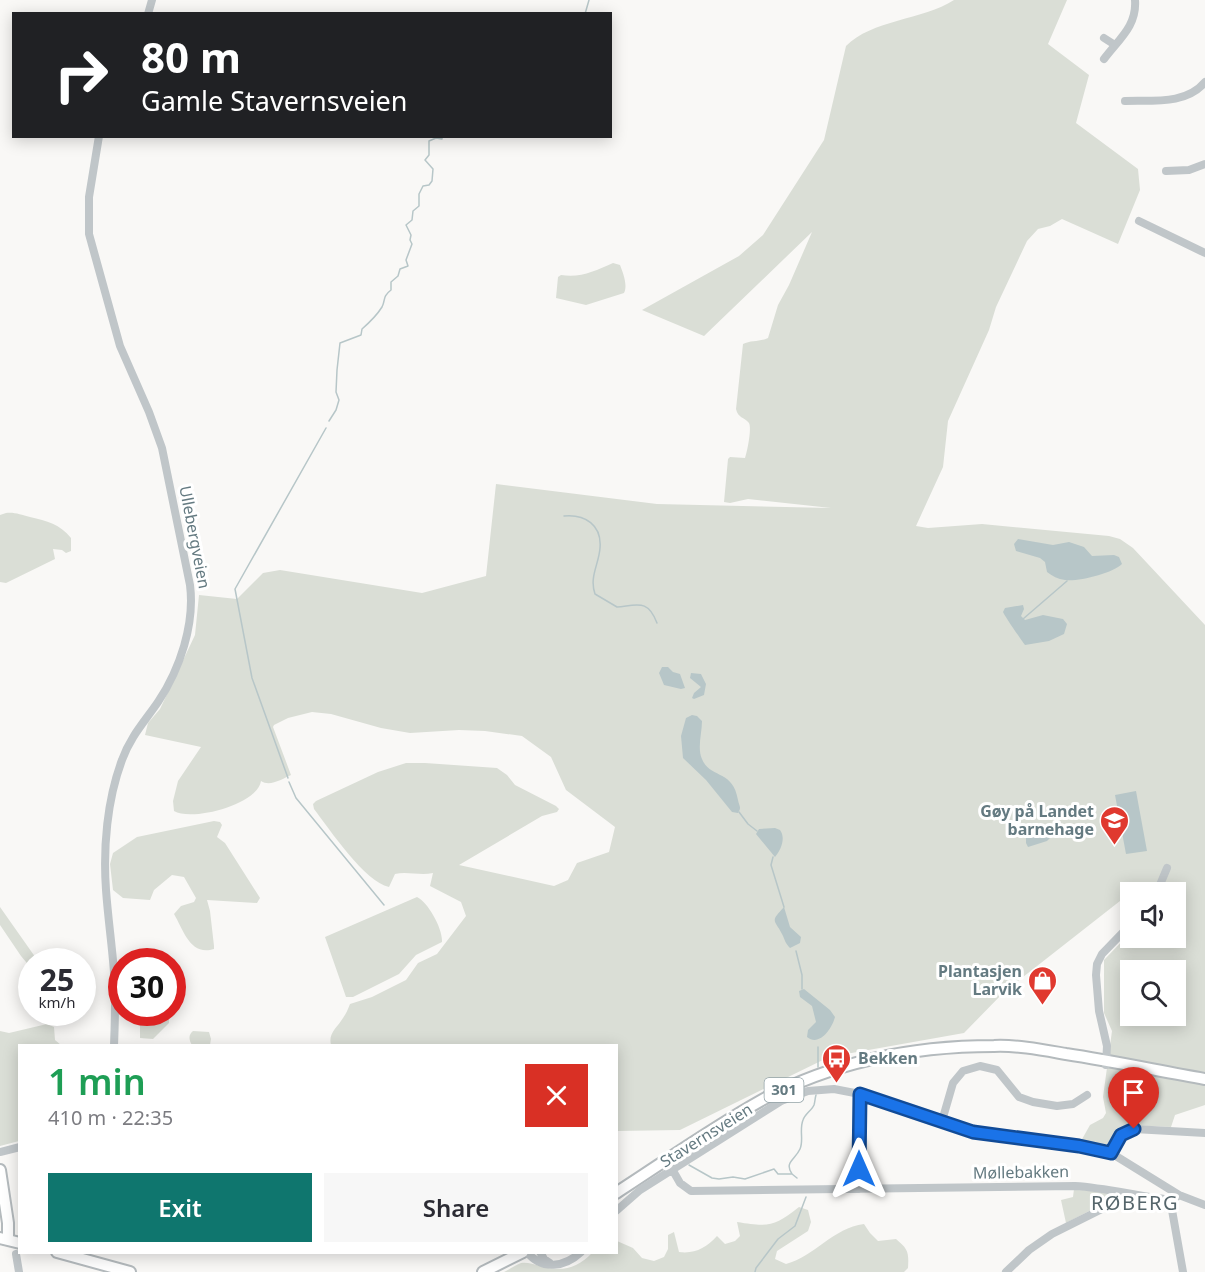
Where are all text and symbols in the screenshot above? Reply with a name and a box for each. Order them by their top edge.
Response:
text: 80 m [141,28,241,85]
icon: right [42,36,120,114]
text: Gamle Stavernsveien [141,82,408,119]
street label: Ullebergveien [174,484,216,590]
place label: Gøy på Landet barnehage [980,800,1094,840]
school or university icon: Gøy på Landet barnehage [1099,804,1131,846]
map controls [1120,882,1186,1026]
button: sound [1120,882,1186,948]
speed limit sign: 30 [108,948,186,1026]
text: 25 [40,959,74,1000]
place label: Plantasjen Larvik [938,960,1022,1000]
button: search [1120,960,1186,1026]
shop icon: Plantasjen Larvik [1027,964,1059,1006]
text: km/h [39,992,75,1012]
bus stop icon: Bekken [821,1042,853,1084]
place label: Bekken [858,1047,918,1069]
text: 1 min [48,1057,146,1106]
button: close [525,1064,588,1127]
pin [1108,1067,1159,1129]
icon: arrive [1117,1076,1150,1109]
road number: 301 [764,1078,804,1102]
street label: Stavernsveien [656,1098,756,1172]
text: 410 m · 22:35 [48,1104,173,1131]
position arrow [827,1137,891,1201]
street label: Møllebakken [973,1160,1069,1184]
button: Exit [48,1173,312,1242]
button: Share [324,1173,588,1242]
district label: RØBERG [1091,1189,1179,1216]

